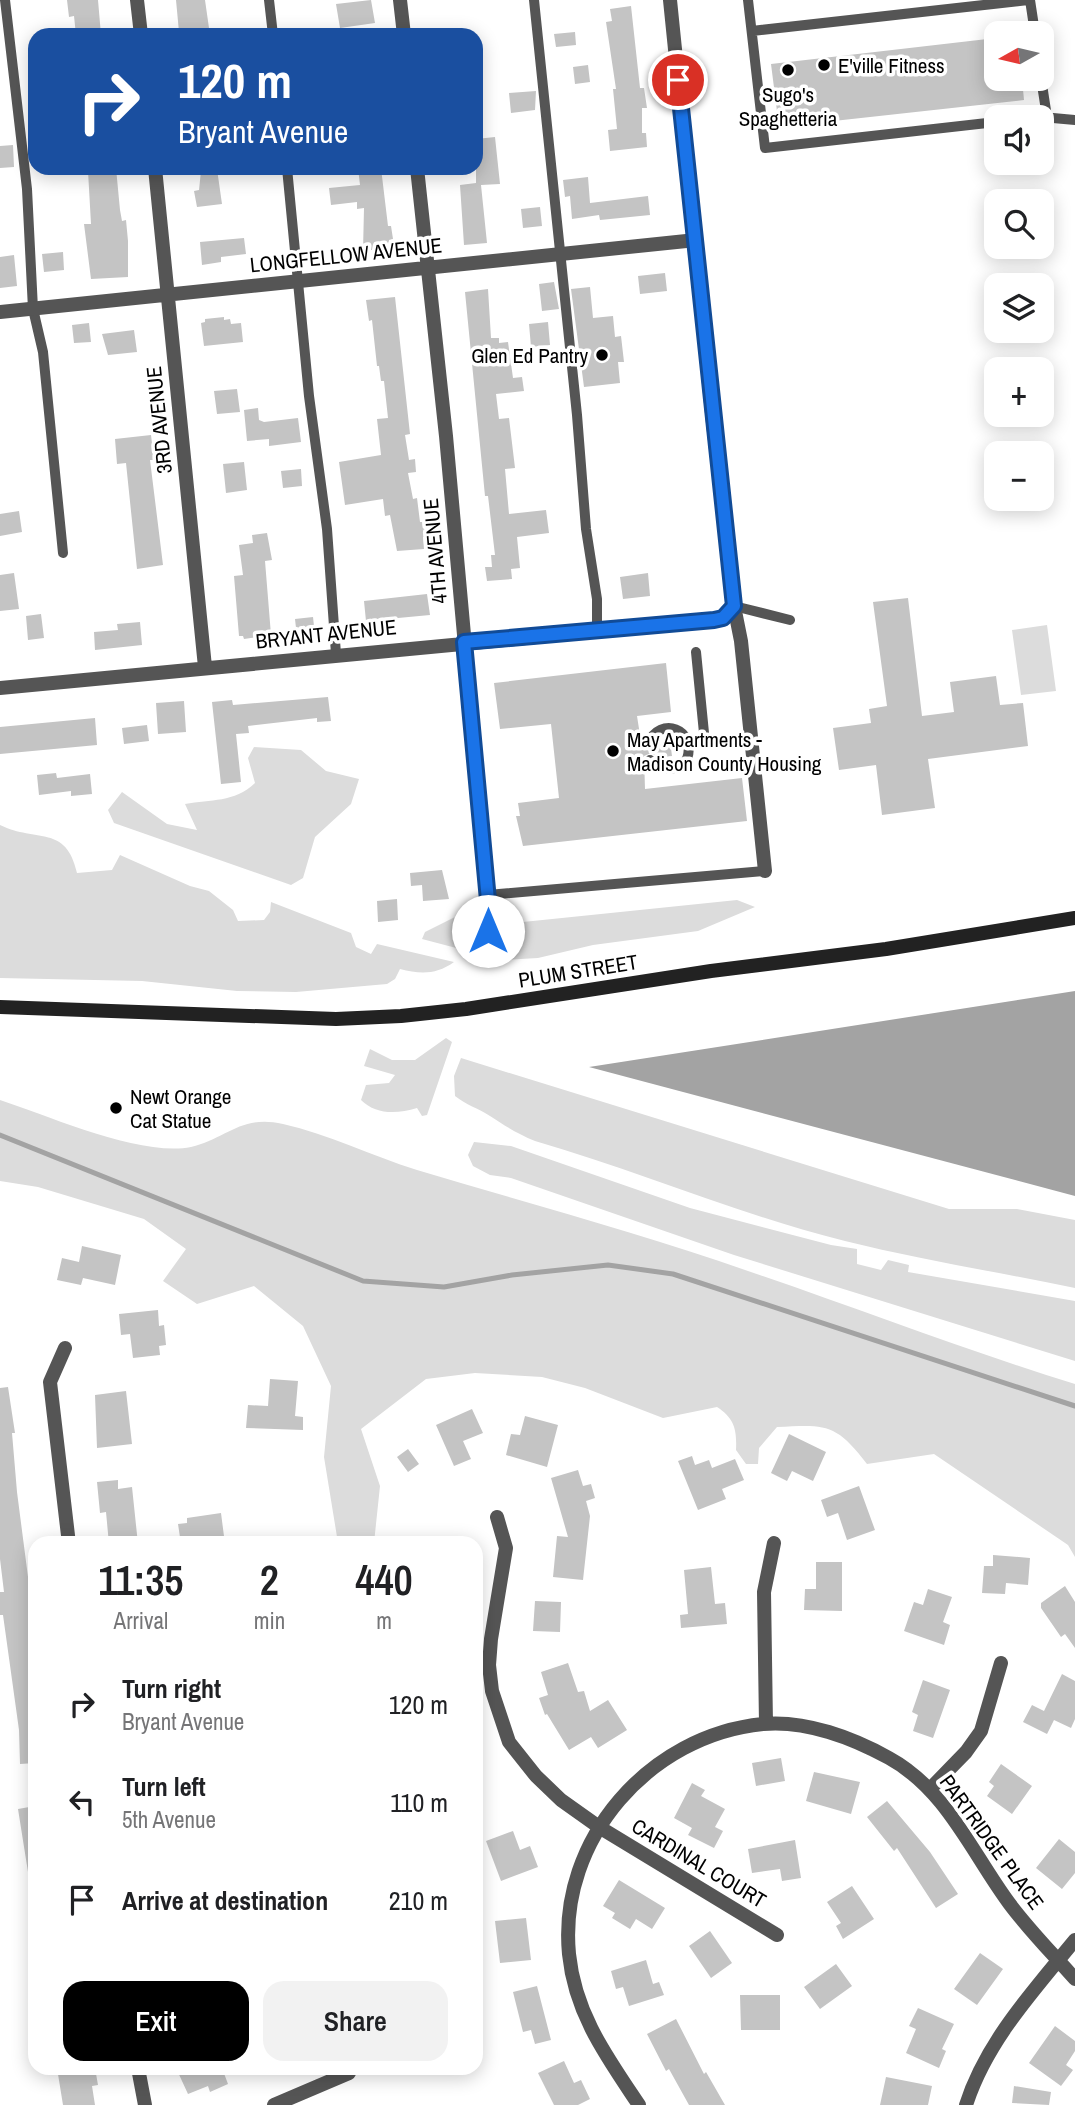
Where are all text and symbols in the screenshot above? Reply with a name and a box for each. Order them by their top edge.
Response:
north arrow [984,21,1054,91]
map controls [984,21,1054,511]
text: 120 m [178,47,292,113]
pin [648,50,708,110]
place label: E'ville Fitness [838,51,945,80]
icon: right [63,56,154,147]
marker: E'ville Fitness [816,57,832,73]
icon: arrive [659,61,697,99]
marker: Sugo's Spaghetteria [780,62,796,78]
place label: Sugo's Spaghetteria [739,80,838,133]
button: sound [984,105,1054,175]
text: Bryant Avenue [178,110,348,153]
button: search [984,189,1054,259]
street label: LONGFELLOW AVENUE [249,230,443,280]
button: layers [984,273,1054,343]
place label: Glen Ed Pantry [471,341,588,370]
marker: Glen Ed Pantry [594,347,610,363]
button: + [984,357,1054,427]
street label: 3RD AVENUE [139,365,179,475]
button: − [984,441,1054,511]
street label: 4TH AVENUE [416,497,454,605]
street label: BRYANT AVENUE [254,612,398,656]
place label: May Apartments - Madison County Housing [627,725,822,778]
marker: May Apartments - Madison County Housing [605,743,621,759]
position arrow [451,894,525,968]
street label: PLUM STREET [516,947,640,995]
place label: Newt Orange Cat Statue [130,1082,231,1135]
marker: Newt Orange Cat Statue [108,1100,124,1116]
text: 11:35 [98,1552,184,1608]
text: 2 [260,1552,279,1608]
text: 440 [355,1552,413,1608]
text: Arrival [114,1605,168,1636]
text: min [254,1605,285,1636]
text: m [376,1605,392,1636]
text: Turn right [122,1671,221,1706]
icon: right [63,1685,101,1723]
text: 120 m [389,1687,448,1722]
text: Bryant Avenue [122,1706,244,1737]
text: Turn left [122,1769,206,1804]
street label: PARTRIDGE PLACE [933,1769,1051,1915]
icon: left [63,1783,101,1821]
text: 110 m [390,1785,448,1820]
text: 5th Avenue [122,1804,216,1835]
street label: CARDINAL COURT [626,1811,772,1915]
icon: arrive [63,1881,101,1919]
text: Arrive at destination [122,1883,328,1918]
text: 210 m [389,1883,448,1918]
button: Exit [63,1981,249,2061]
button: Share [263,1981,448,2061]

